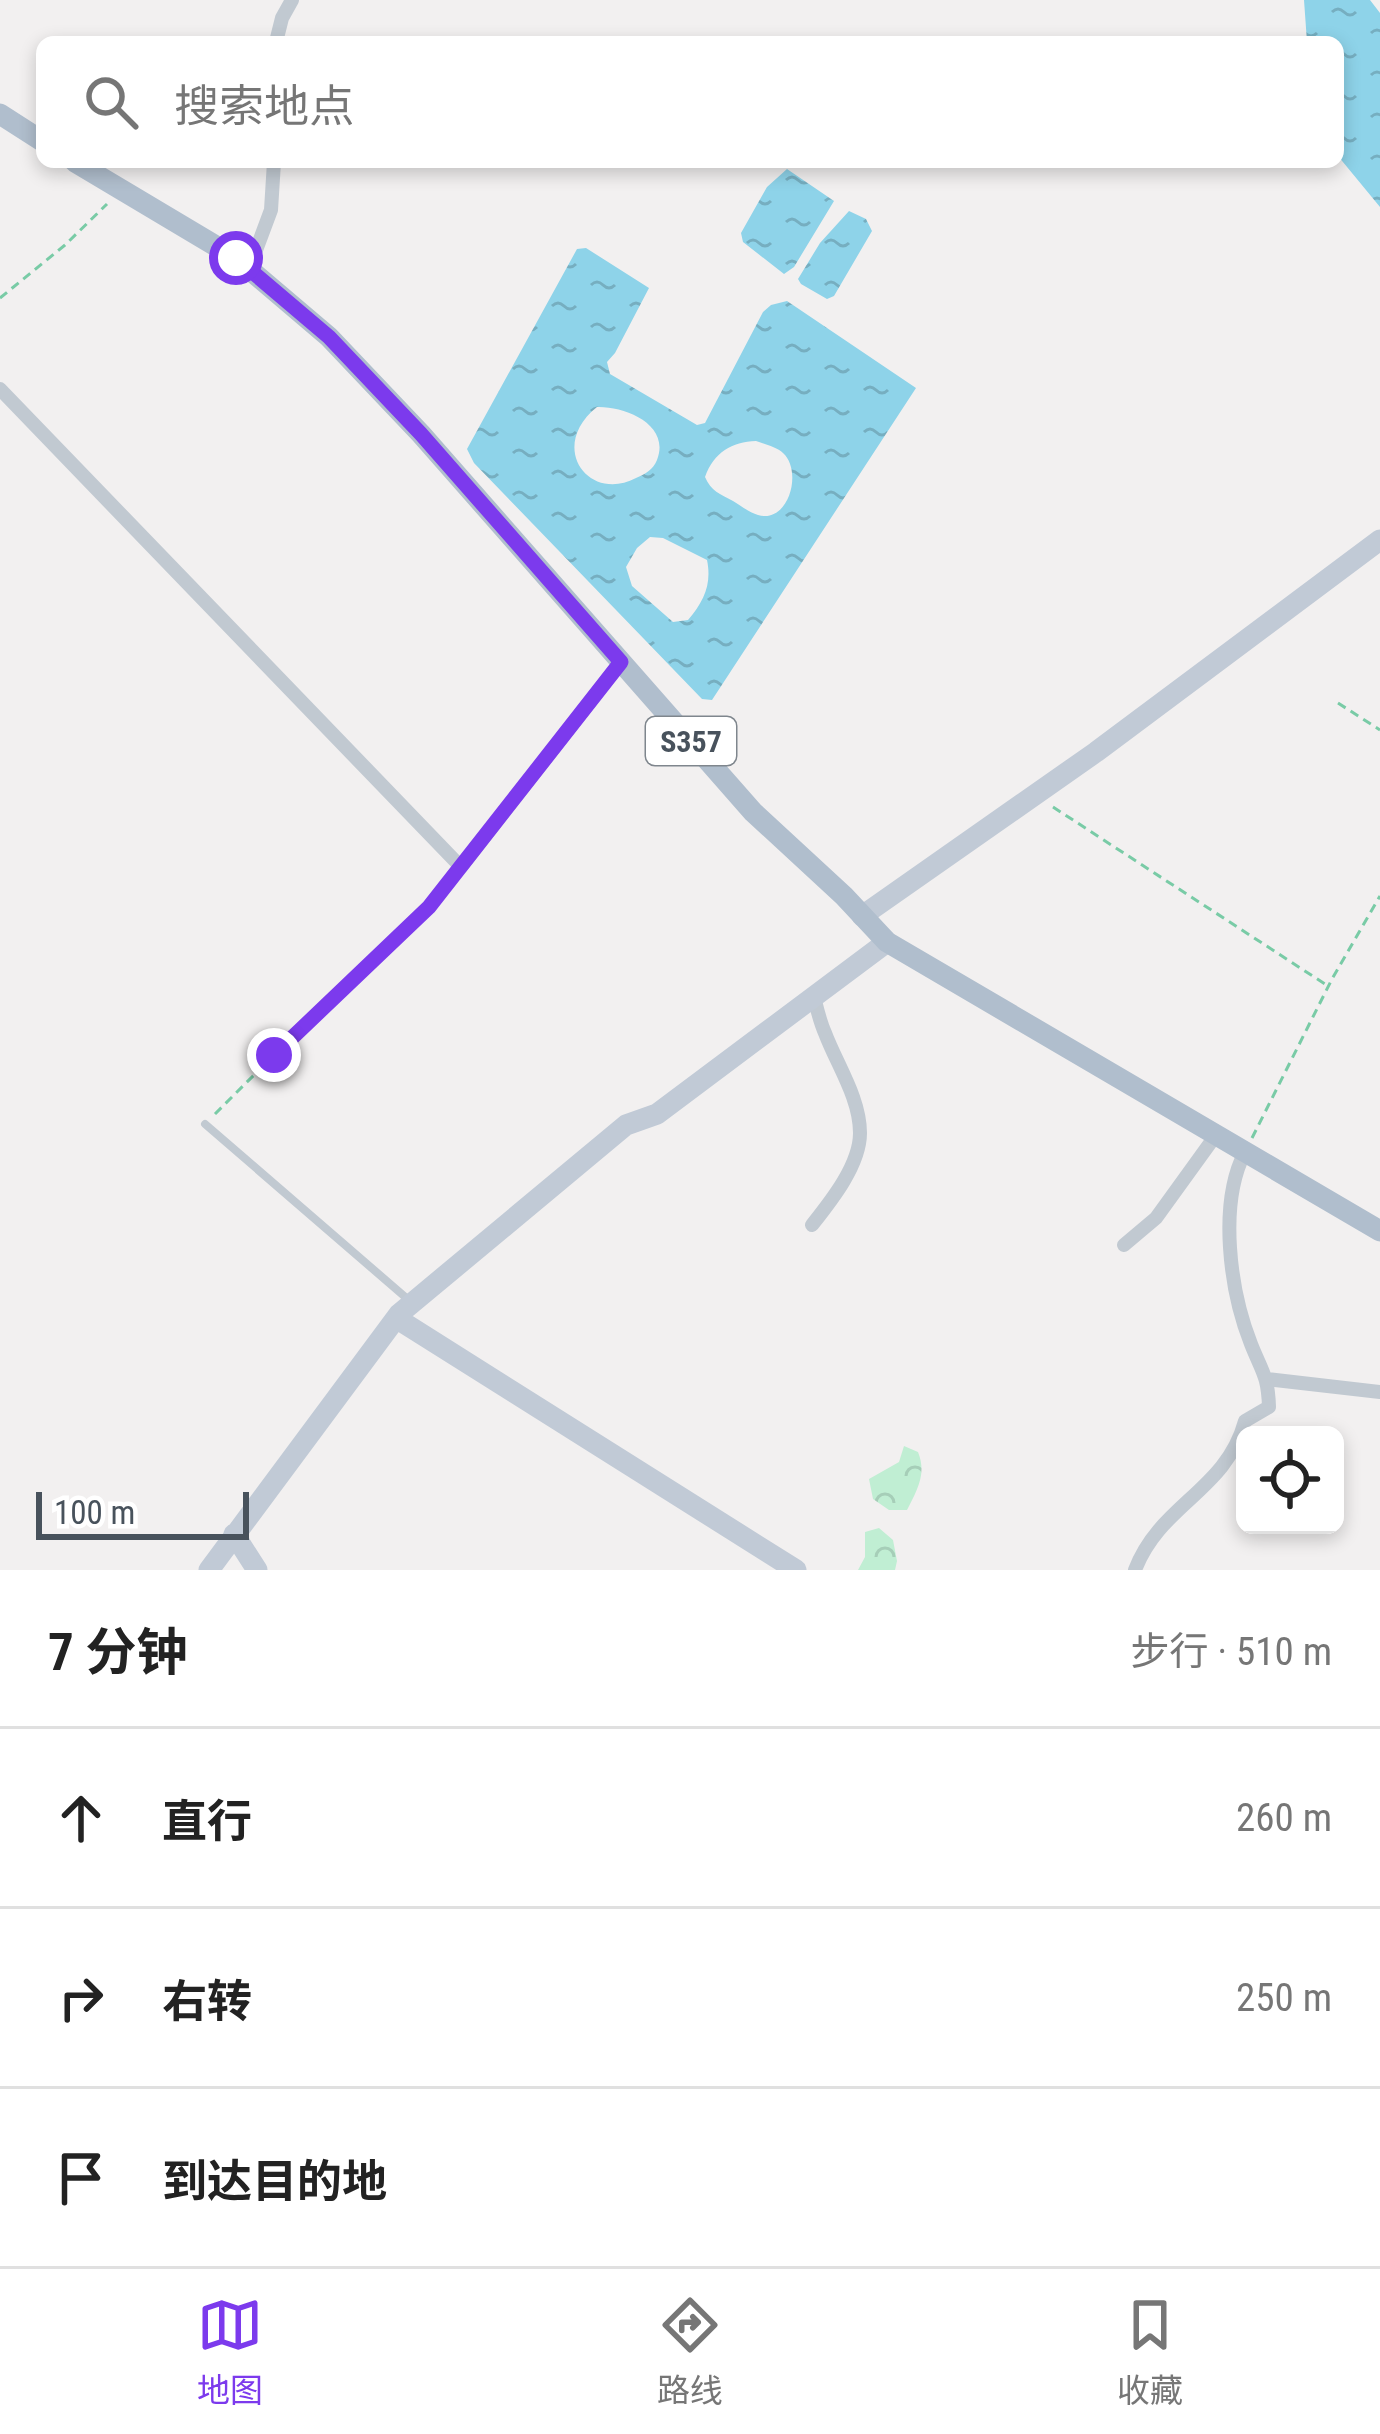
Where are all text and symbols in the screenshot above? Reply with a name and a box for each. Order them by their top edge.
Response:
search box [36,36,1344,168]
icon: search [78,69,144,135]
text: 搜索地点 [174,80,354,133]
route start [209,231,263,285]
road number: S357 [646,717,736,765]
route end [247,1028,301,1082]
map controls [1236,1426,1344,1534]
button: locate [1236,1426,1344,1534]
scale bar [36,1486,249,1539]
text: 100 m [54,1493,135,1532]
text: 7 分钟 [48,1623,188,1682]
text: 步行 · 510 m [1131,1629,1332,1675]
icon: ahead [48,1785,114,1851]
text: 直行 [162,1795,252,1848]
text: 260 m [1236,1795,1332,1841]
icon: right [48,1965,114,2031]
text: 右转 [162,1975,252,2028]
text: 250 m [1236,1975,1332,2021]
icon: arrive [48,2145,114,2211]
text: 到达目的地 [162,2155,387,2208]
tab: 地图 [197,2292,263,2412]
tab: 路线 [657,2292,723,2412]
tab: 收藏 [1117,2292,1183,2412]

